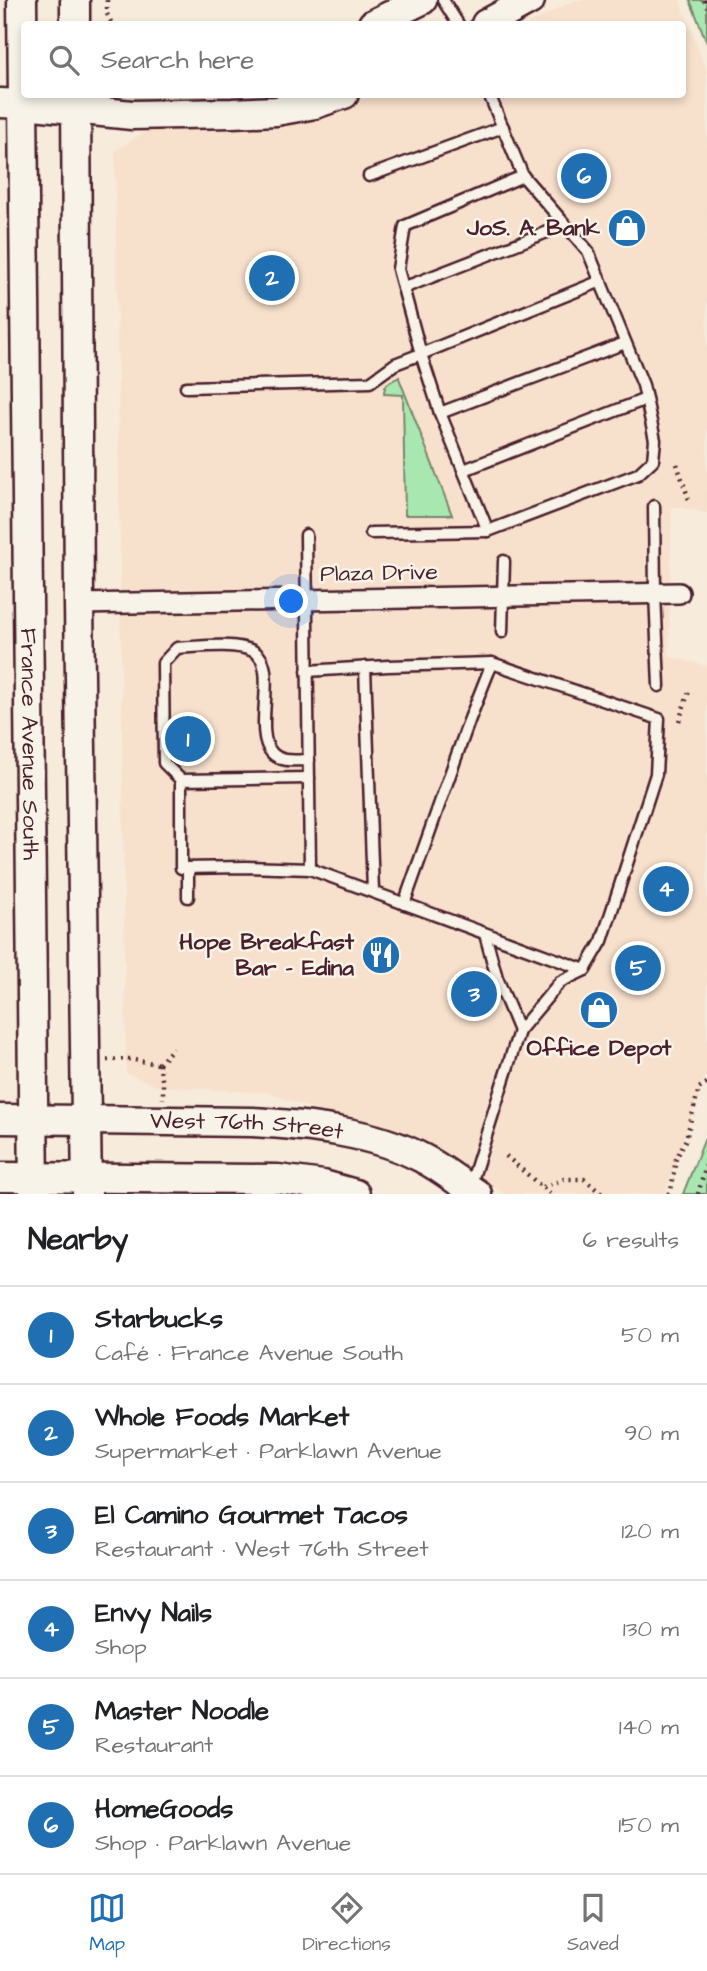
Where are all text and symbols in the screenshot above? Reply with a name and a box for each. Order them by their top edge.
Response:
search box [21,21,686,98]
icon: search [45,41,83,79]
text: Search here [101,42,254,78]
pin: 6 [561,150,607,202]
shop icon: JoS. A. Bank [606,207,648,249]
place label: JoS. A. Bank [466,212,601,244]
pin: 2 [249,252,295,304]
street label: Plaza Drive [320,556,438,590]
your location [274,584,308,618]
street label: France Avenue South [12,628,47,861]
pin: 1 [165,713,211,765]
pin: 4 [643,863,689,915]
place label: Hope Breakfast Bar - Edina [179,926,355,984]
restaurant icon: Hope Breakfast Bar - Edina [360,934,402,976]
pin: 5 [615,942,661,994]
pin: 3 [451,968,497,1020]
shop icon: Office Depot [578,989,620,1031]
place label: Office Depot [527,1032,672,1064]
street label: West 76th Street [150,1105,347,1148]
text: Nearby [28,1219,128,1261]
text: 6 results [583,1224,679,1256]
text: Starbucks [95,1301,223,1337]
text: 1 [50,1319,52,1351]
text: 50 m [621,1319,679,1351]
text: Café · France Avenue South [95,1337,403,1369]
text: Whole Foods Market [95,1399,349,1435]
text: 2 [44,1417,58,1449]
text: 90 m [624,1417,679,1449]
text: Supermarket · Parklawn Avenue [95,1435,442,1467]
text: El Camino Gourmet Tacos [95,1497,408,1533]
text: 3 [45,1515,57,1547]
text: 120 m [621,1515,679,1547]
text: Restaurant · West 76th Street [95,1533,428,1565]
text: Envy Nails [95,1595,212,1631]
text: 4 [43,1613,59,1645]
text: 130 m [623,1613,679,1645]
text: Shop [95,1631,147,1663]
text: Master Noodle [95,1693,269,1729]
text: 5 [43,1711,59,1743]
text: 140 m [619,1711,679,1743]
text: Restaurant [95,1729,213,1761]
text: HomeGoods [95,1791,233,1827]
text: 6 [44,1809,58,1841]
text: 150 m [618,1809,679,1841]
text: Shop · Parklawn Avenue [95,1827,351,1859]
tab: Map [88,1889,126,1958]
tab: Directions [302,1889,391,1958]
tab: Saved [567,1889,619,1958]

